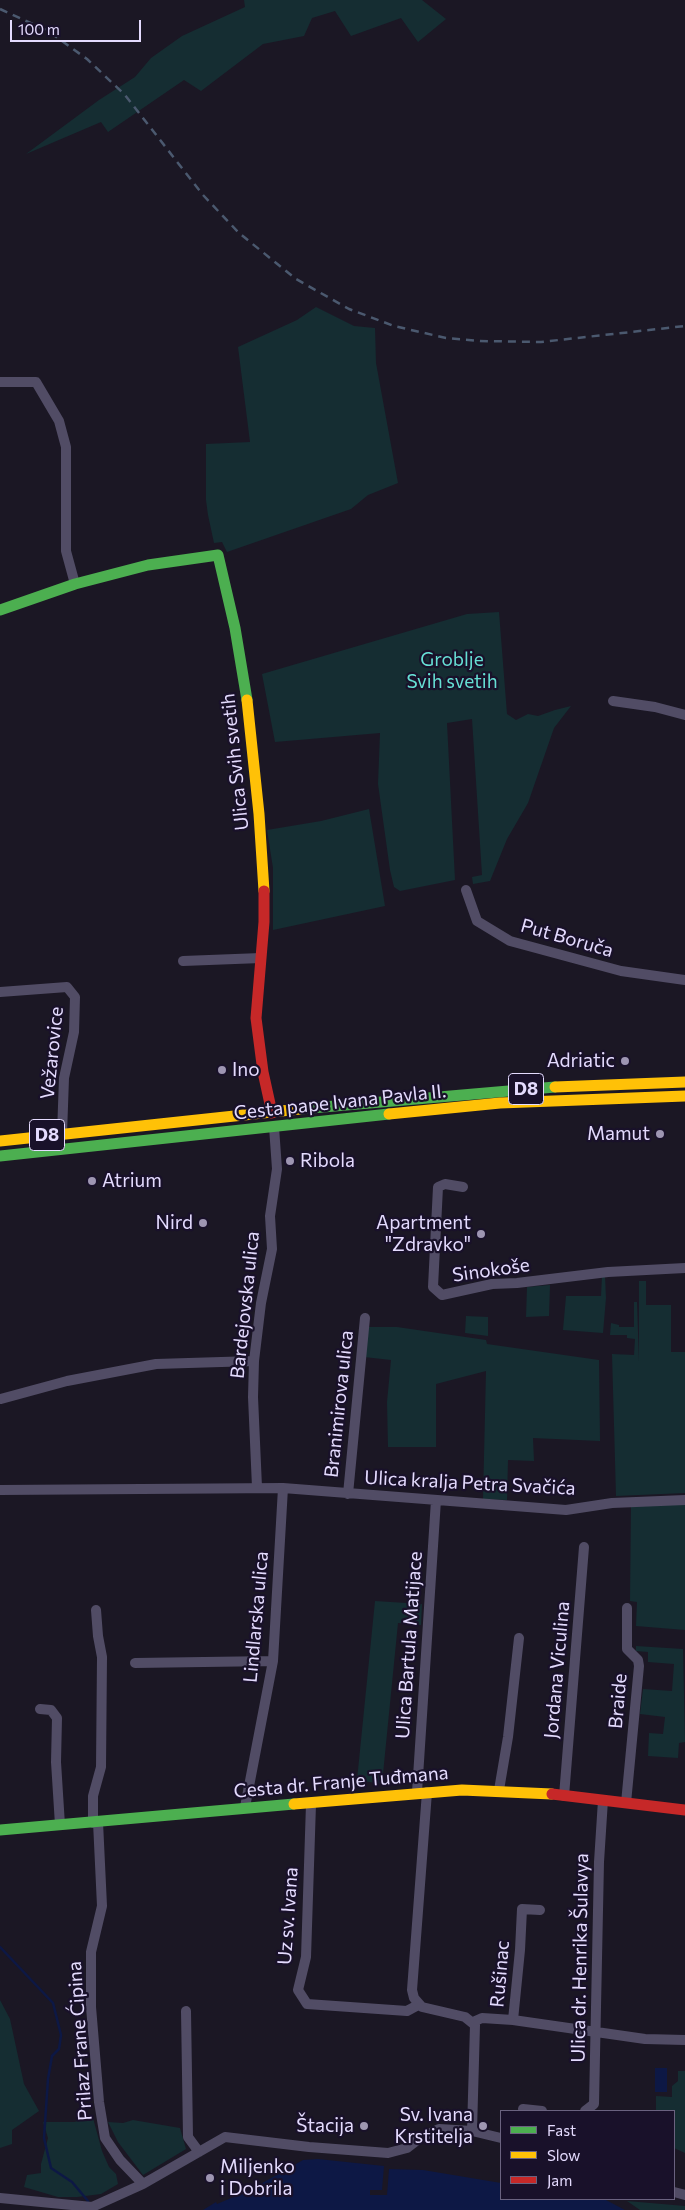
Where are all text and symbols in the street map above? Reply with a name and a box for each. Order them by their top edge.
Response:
scale bar [12,10,144,42]
text: 100 m [18,20,60,38]
park label: Groblje Svih svetih [406,649,498,693]
street label: Ulica Svih svetih [216,692,254,832]
street label: Put Boruča [518,914,616,962]
street label: Vežarovice [36,1005,68,1101]
place label: Adriatic [547,1050,615,1072]
marker: Adriatic [619,1055,631,1067]
place label: Ino [232,1059,260,1081]
marker: Ino [216,1064,228,1076]
road number: D8 [508,1074,544,1104]
street label: Cesta pape Ivana Pavla II. [233,1080,447,1124]
road number: D8 [30,1120,64,1150]
place label: Mamut [587,1123,650,1145]
marker: Mamut [654,1128,666,1140]
place label: Ribola [300,1150,355,1172]
marker: Ribola [284,1155,296,1167]
place label: Atrium [102,1170,162,1192]
marker: Atrium [86,1175,98,1187]
place label: Nird [156,1212,193,1234]
place label: Apartment "Zdravko" [376,1212,471,1256]
marker: Nird [197,1217,209,1229]
marker: Apartment "Zdravko" [475,1228,487,1240]
street label: Bardejovska ulica [226,1230,264,1380]
street label: Sinokoše [451,1253,531,1287]
street label: Branimirova ulica [320,1329,358,1479]
street label: Ulica kralja Petra Svačića [364,1466,576,1500]
street label: Lindlarska ulica [239,1550,273,1684]
street label: Ulica Bartula Matijace [391,1550,427,1740]
street label: Jordana Viculina [540,1600,574,1740]
street label: Braide [604,1672,632,1730]
street label: Cesta dr. Franje Tuđmana [233,1761,449,1803]
street label: Ulica dr. Henrika Šulavya [567,1853,593,2063]
street label: Uz sv. Ivana [273,1866,303,1966]
street label: Rušinac [486,1940,514,2008]
street label: Prilaz Frane Ćipina [63,1961,97,2121]
place label: Sv. Ivana Krstitelja [394,2104,473,2148]
legend [500,2110,675,2200]
place label: Štacija [296,2115,354,2137]
marker: Štacija [358,2120,370,2132]
marker: Sv. Ivana Krstitelja [477,2120,489,2132]
text: Fast [547,2121,576,2139]
text: Slow [547,2146,580,2164]
place label: Miljenko i Dobrila [220,2156,295,2200]
text: Jam [547,2171,572,2189]
marker: Miljenko i Dobrila [204,2172,216,2184]

